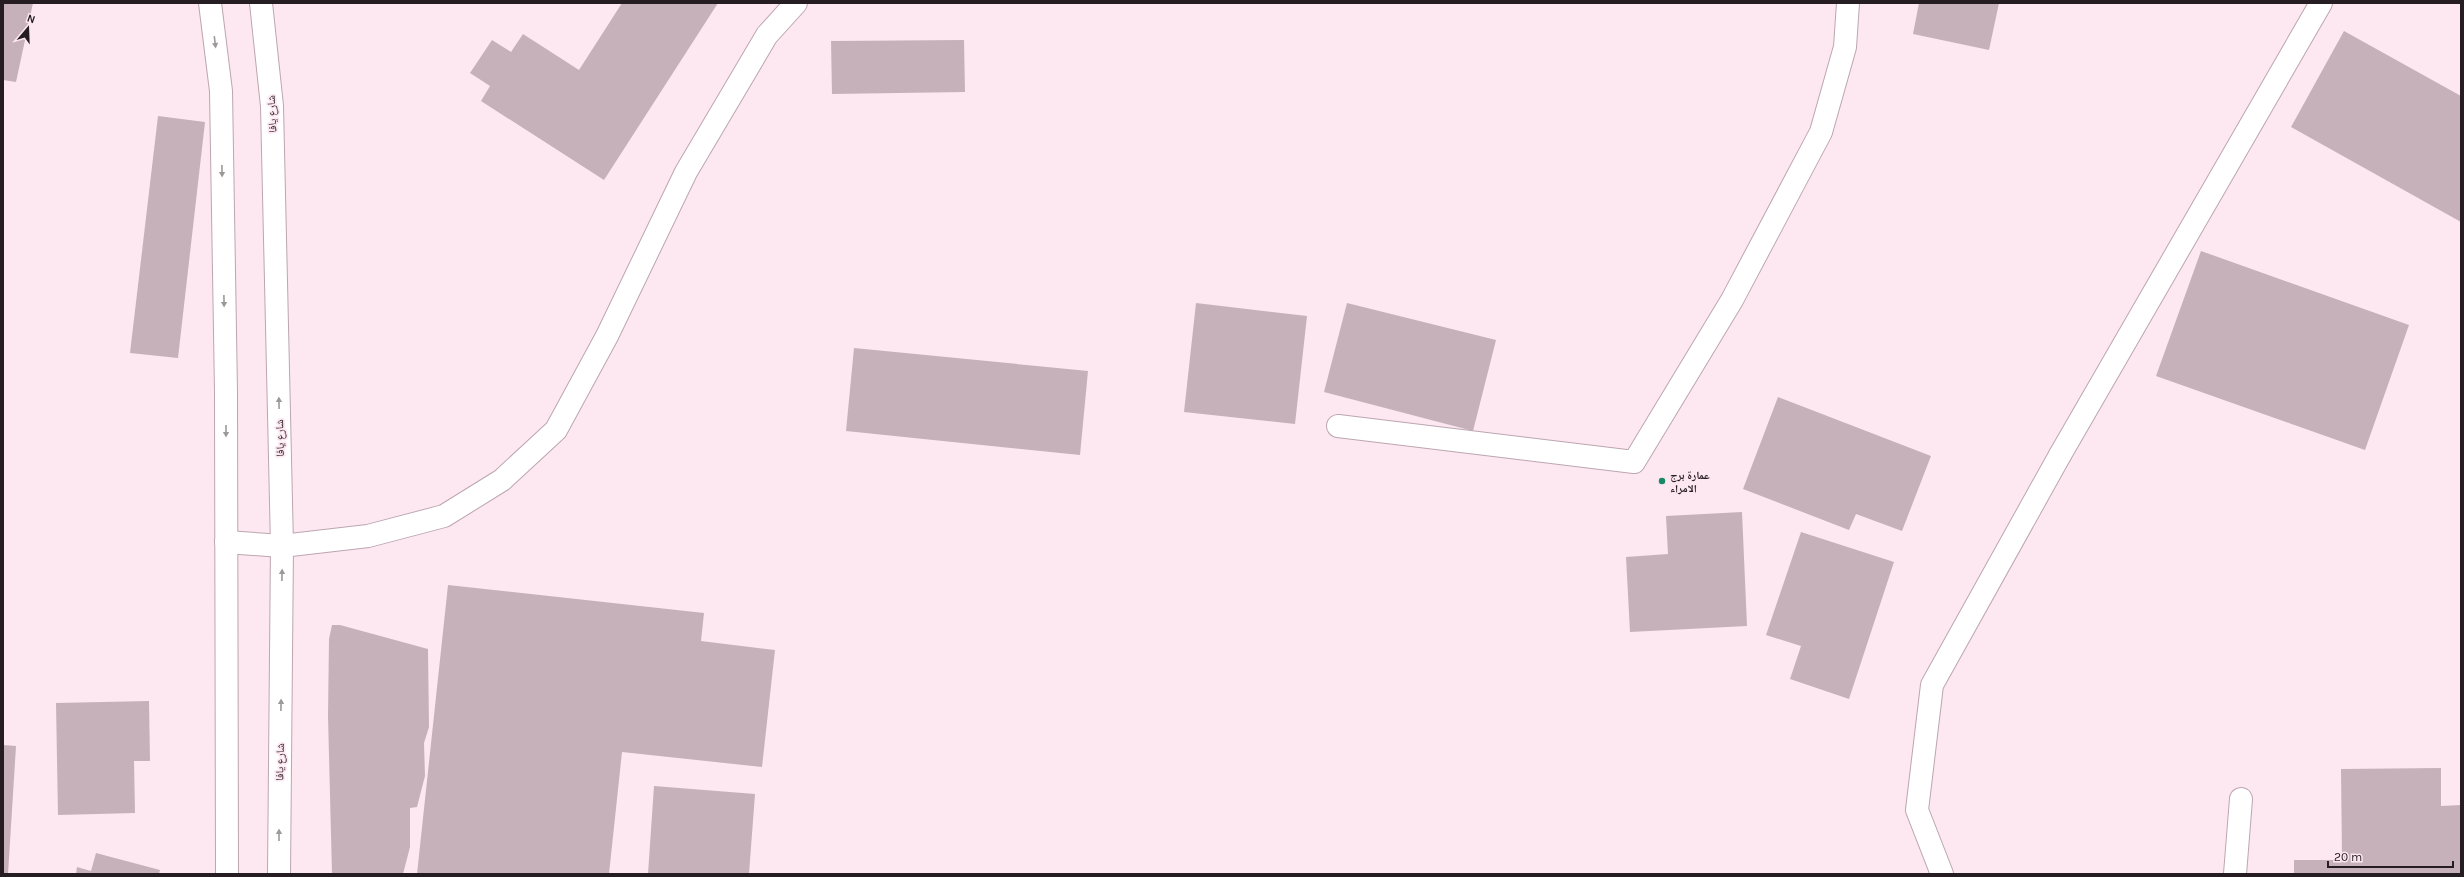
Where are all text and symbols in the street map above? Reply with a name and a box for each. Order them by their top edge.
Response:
north arrow [8,8,48,48]
text: N [25,12,37,26]
one-way arrow [212,36,218,48]
street label: شارع يافا [265,95,279,133]
one-way arrow [219,165,225,178]
one-way arrow [221,295,227,308]
one-way arrow [276,396,282,409]
street label: شارع يافا [273,419,287,457]
one-way arrow [223,425,229,438]
place label: عمارة برج الامراء [1670,469,1710,495]
marker: عمارة برج الامراء [1657,476,1667,486]
one-way arrow [279,568,285,581]
one-way arrow [278,698,284,711]
street label: شارع يافا [273,743,287,781]
one-way arrow [276,828,282,841]
scale bar [2328,843,2453,869]
text: 20 m [2334,850,2362,864]

